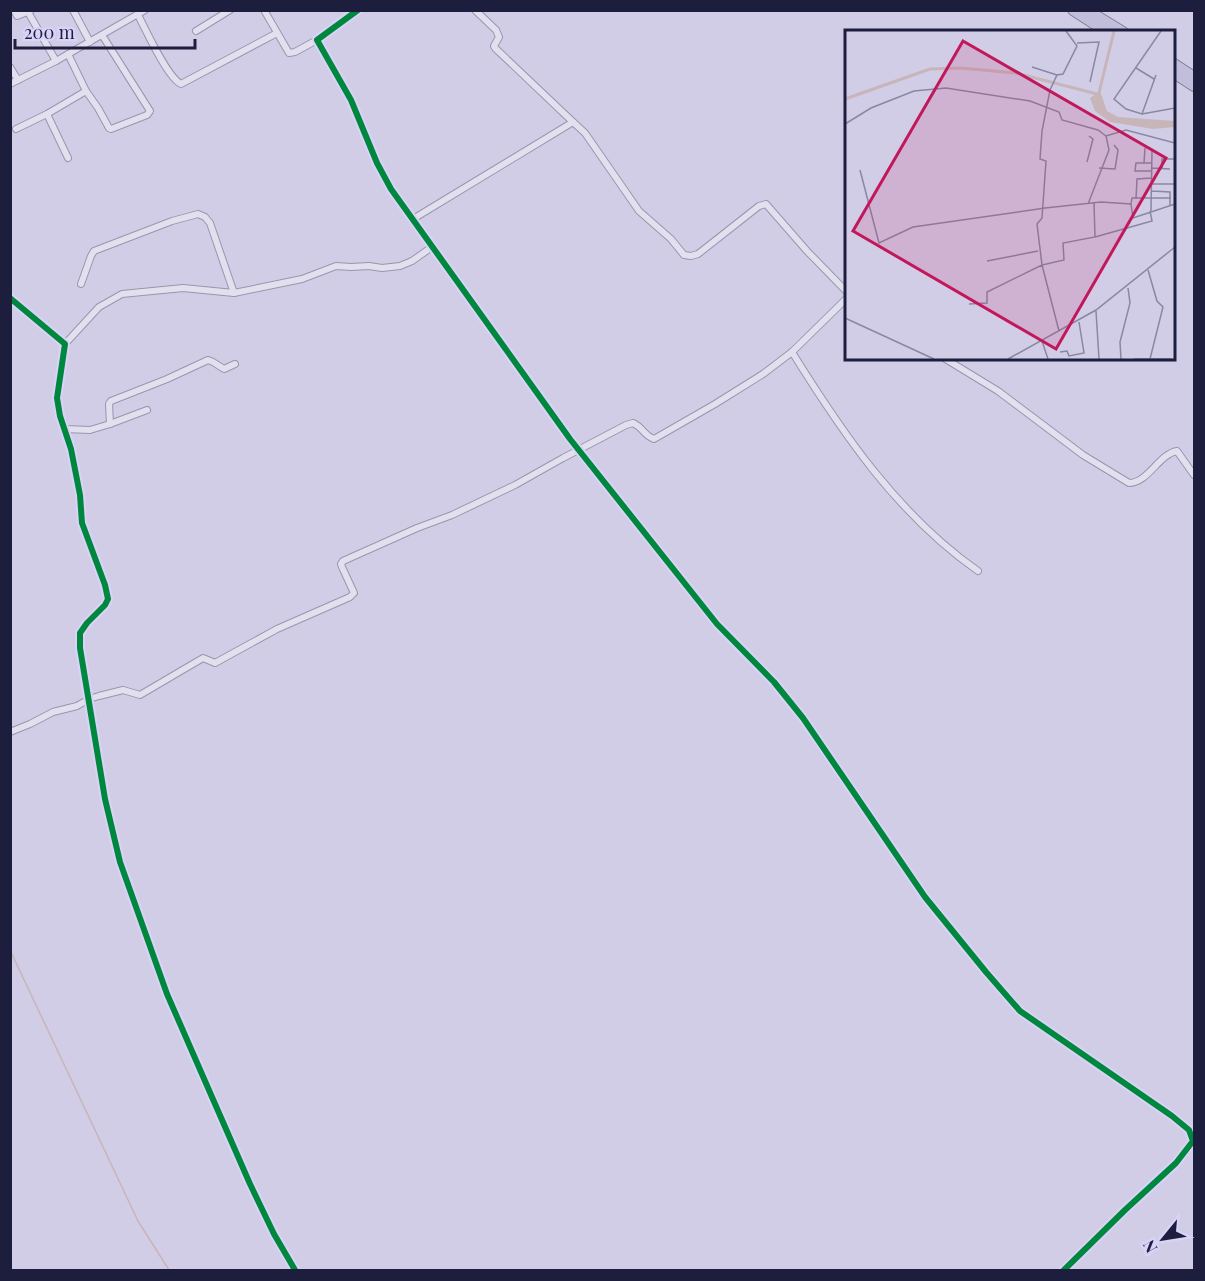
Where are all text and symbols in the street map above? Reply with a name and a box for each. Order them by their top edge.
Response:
scale bar [15,12,195,50]
text: 200 m [24,20,75,44]
inset map [845,30,1175,360]
north arrow [1133,1209,1193,1269]
text: N [1137,1236,1162,1257]

